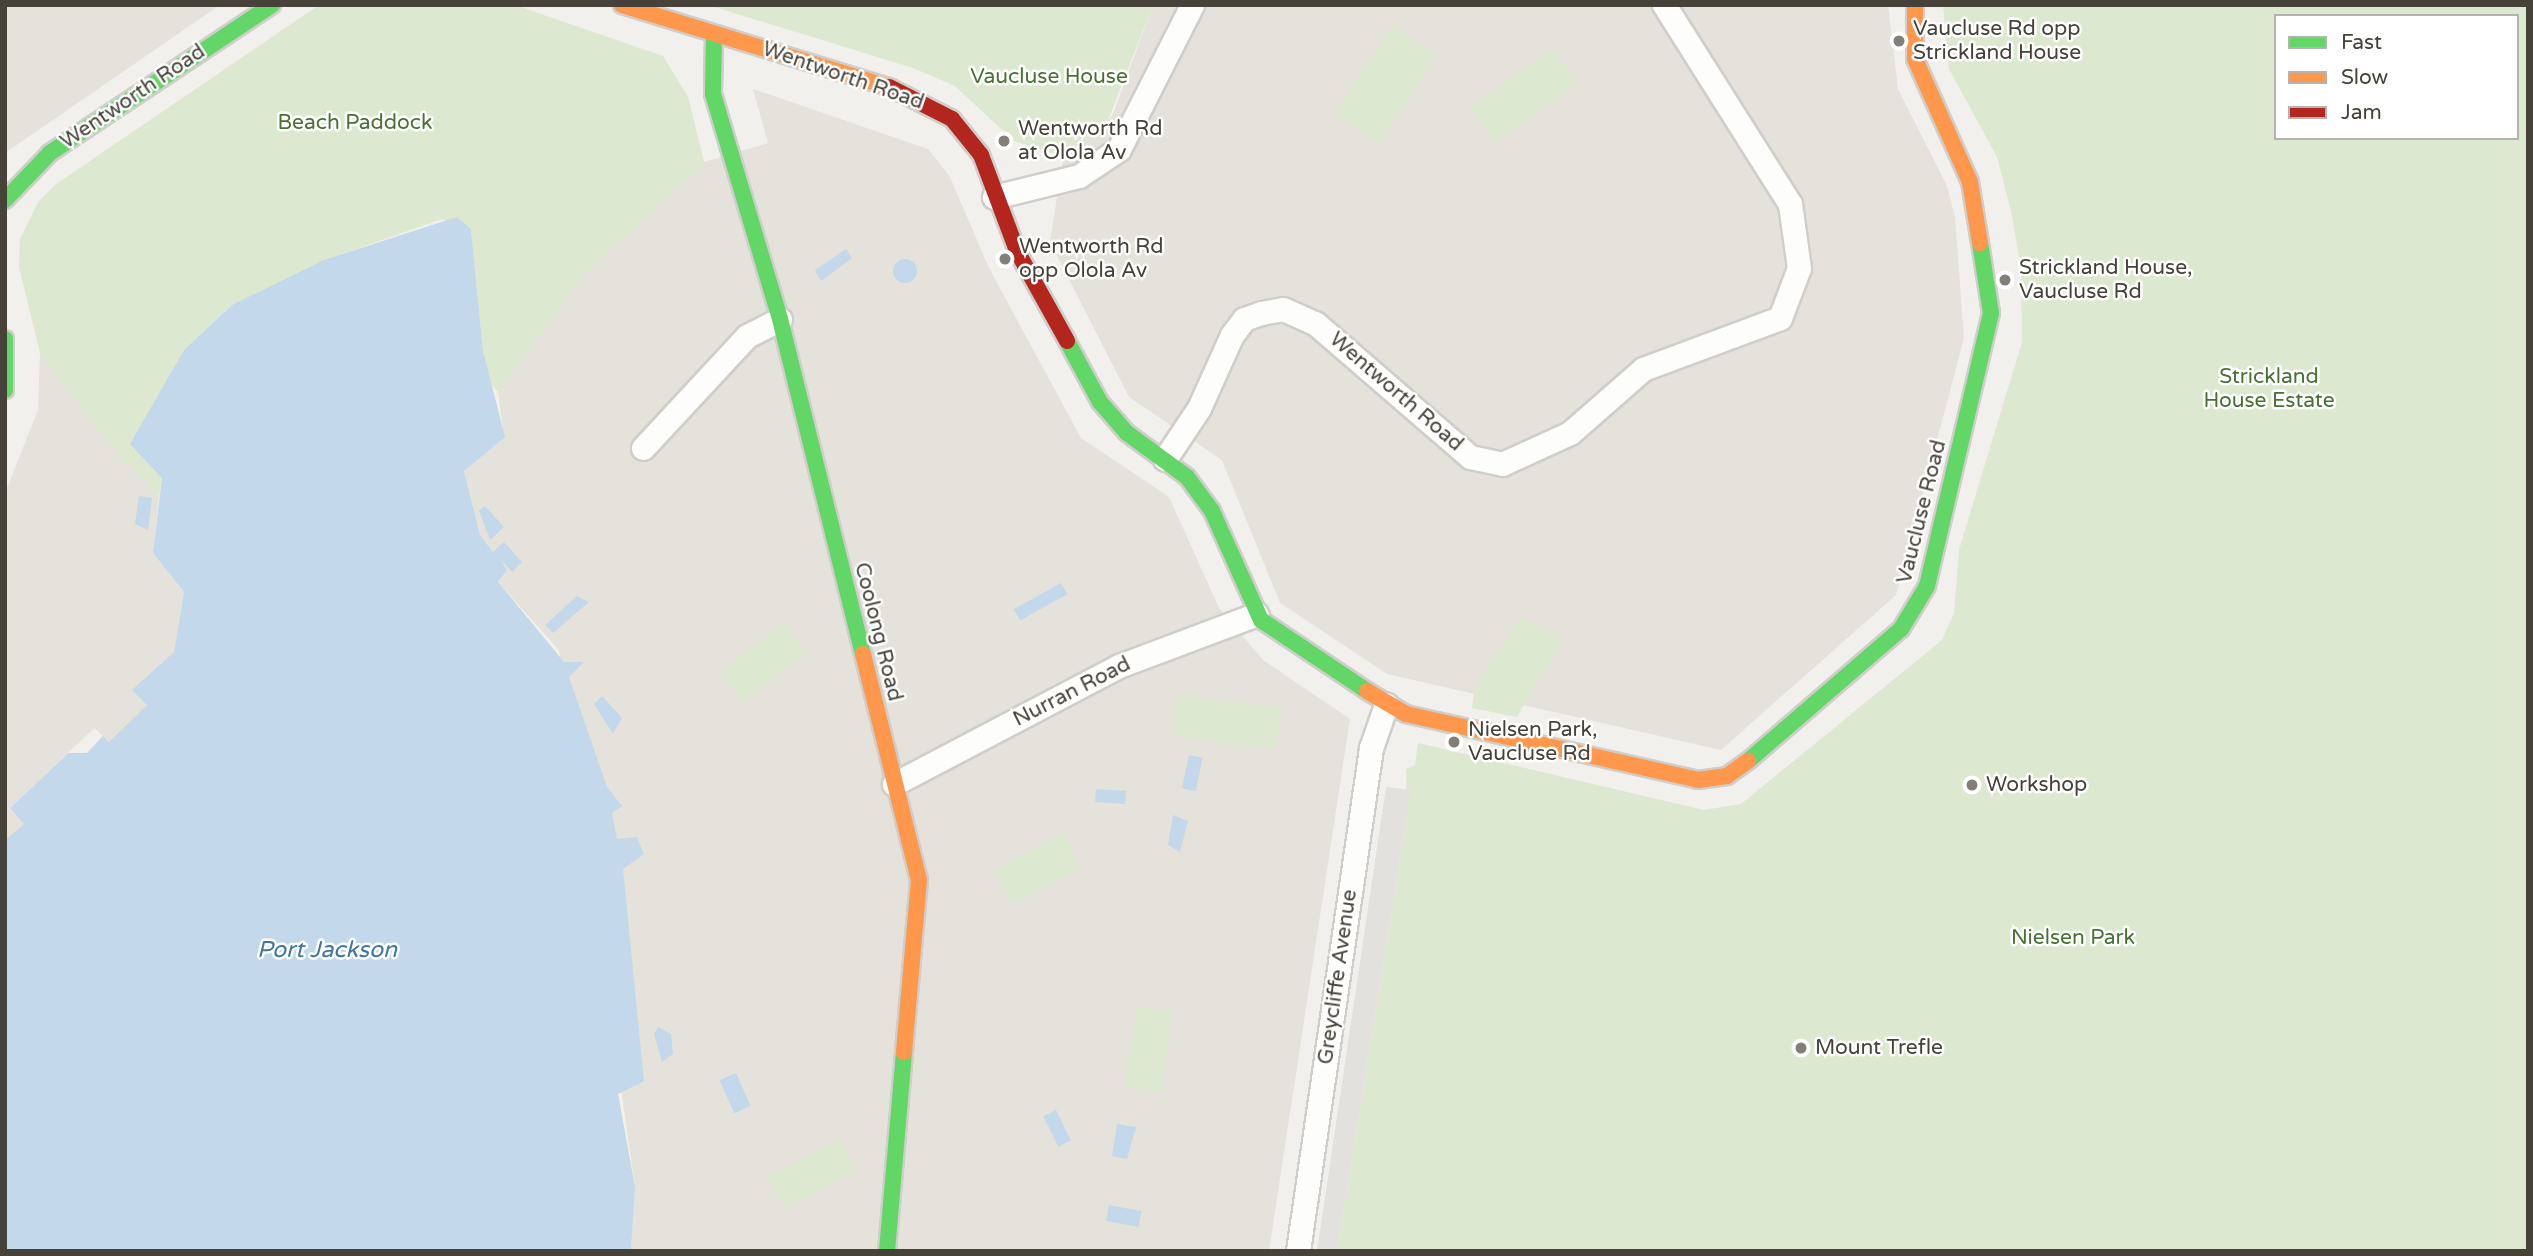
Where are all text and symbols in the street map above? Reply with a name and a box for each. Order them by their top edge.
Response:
legend [2274,14,2519,140]
place label: Vaucluse Rd opp Strickland House [1913,16,2081,66]
text: Fast [2341,30,2382,55]
marker: Vaucluse Rd opp Strickland House [1891,33,1907,49]
street label: Wentworth Road [759,37,927,115]
street label: Wentworth Road [56,39,210,155]
park label: Vaucluse House [970,64,1128,90]
text: Slow [2341,65,2388,90]
text: Jam [2341,100,2382,125]
park label: Beach Paddock [278,110,432,136]
place label: Wentworth Rd at Olola Av [1018,116,1162,166]
marker: Wentworth Rd at Olola Av [996,133,1012,149]
place label: Wentworth Rd opp Olola Av [1019,234,1163,284]
marker: Wentworth Rd opp Olola Av [997,251,1013,267]
place label: Strickland House, Vaucluse Rd [2019,255,2192,305]
marker: Strickland House, Vaucluse Rd [1997,272,2013,288]
street label: Wentworth Road [1324,327,1468,457]
park label: Strickland House Estate [2203,364,2335,414]
street label: Vaucluse Road [1892,437,1952,587]
street label: Coolong Road [849,560,907,704]
street label: Nurran Road [1009,652,1135,732]
place label: Nielsen Park, Vaucluse Rd [1468,717,1598,767]
marker: Nielsen Park, Vaucluse Rd [1446,734,1462,750]
place label: Workshop [1986,772,2087,798]
marker: Workshop [1964,777,1980,793]
street label: Greycliffe Avenue [1313,888,1363,1066]
park label: Nielsen Park [2011,925,2135,951]
water label: Port Jackson [257,936,397,964]
place label: Mount Trefle [1815,1035,1943,1061]
marker: Mount Trefle [1793,1040,1809,1056]

